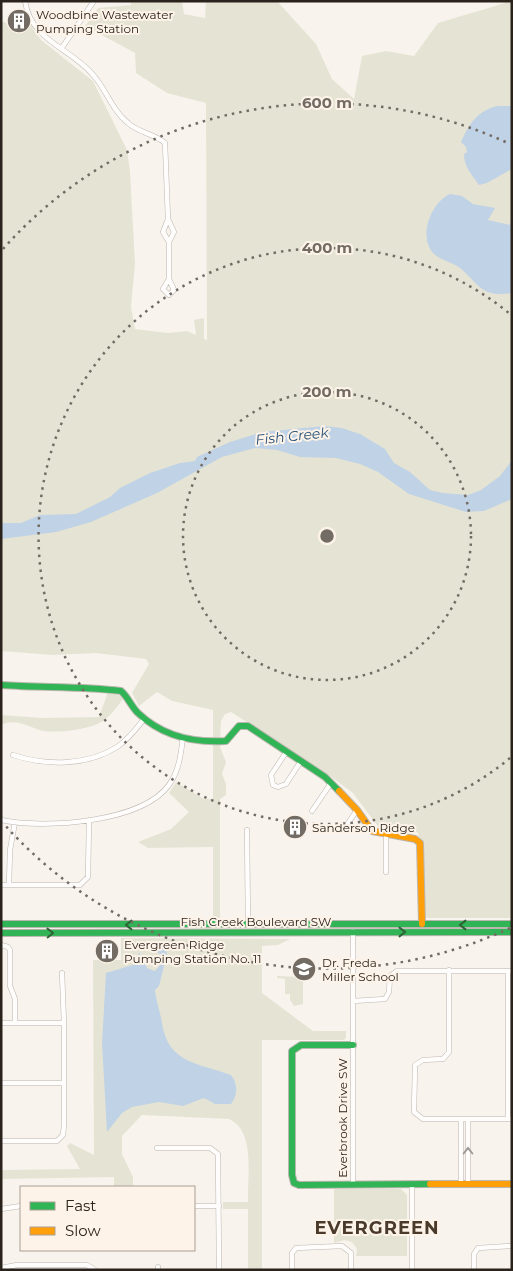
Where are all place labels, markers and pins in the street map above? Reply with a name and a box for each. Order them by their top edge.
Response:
place label: Woodbine Wastewater Pumping Station [36,7,173,36]
building icon: Woodbine Wastewater Pumping Station [6,8,32,34]
centre of rings [318,527,336,545]
building icon: Sanderson Ridge [282,814,308,840]
place label: Sanderson Ridge [312,820,415,835]
place label: Evergreen Ridge Pumping Station No. 11 [124,937,262,966]
building icon: Evergreen Ridge Pumping Station No. 11 [94,938,120,964]
place label: Dr. Freda Miller School [322,955,399,984]
school or university icon: Dr. Freda Miller School [291,956,317,982]

